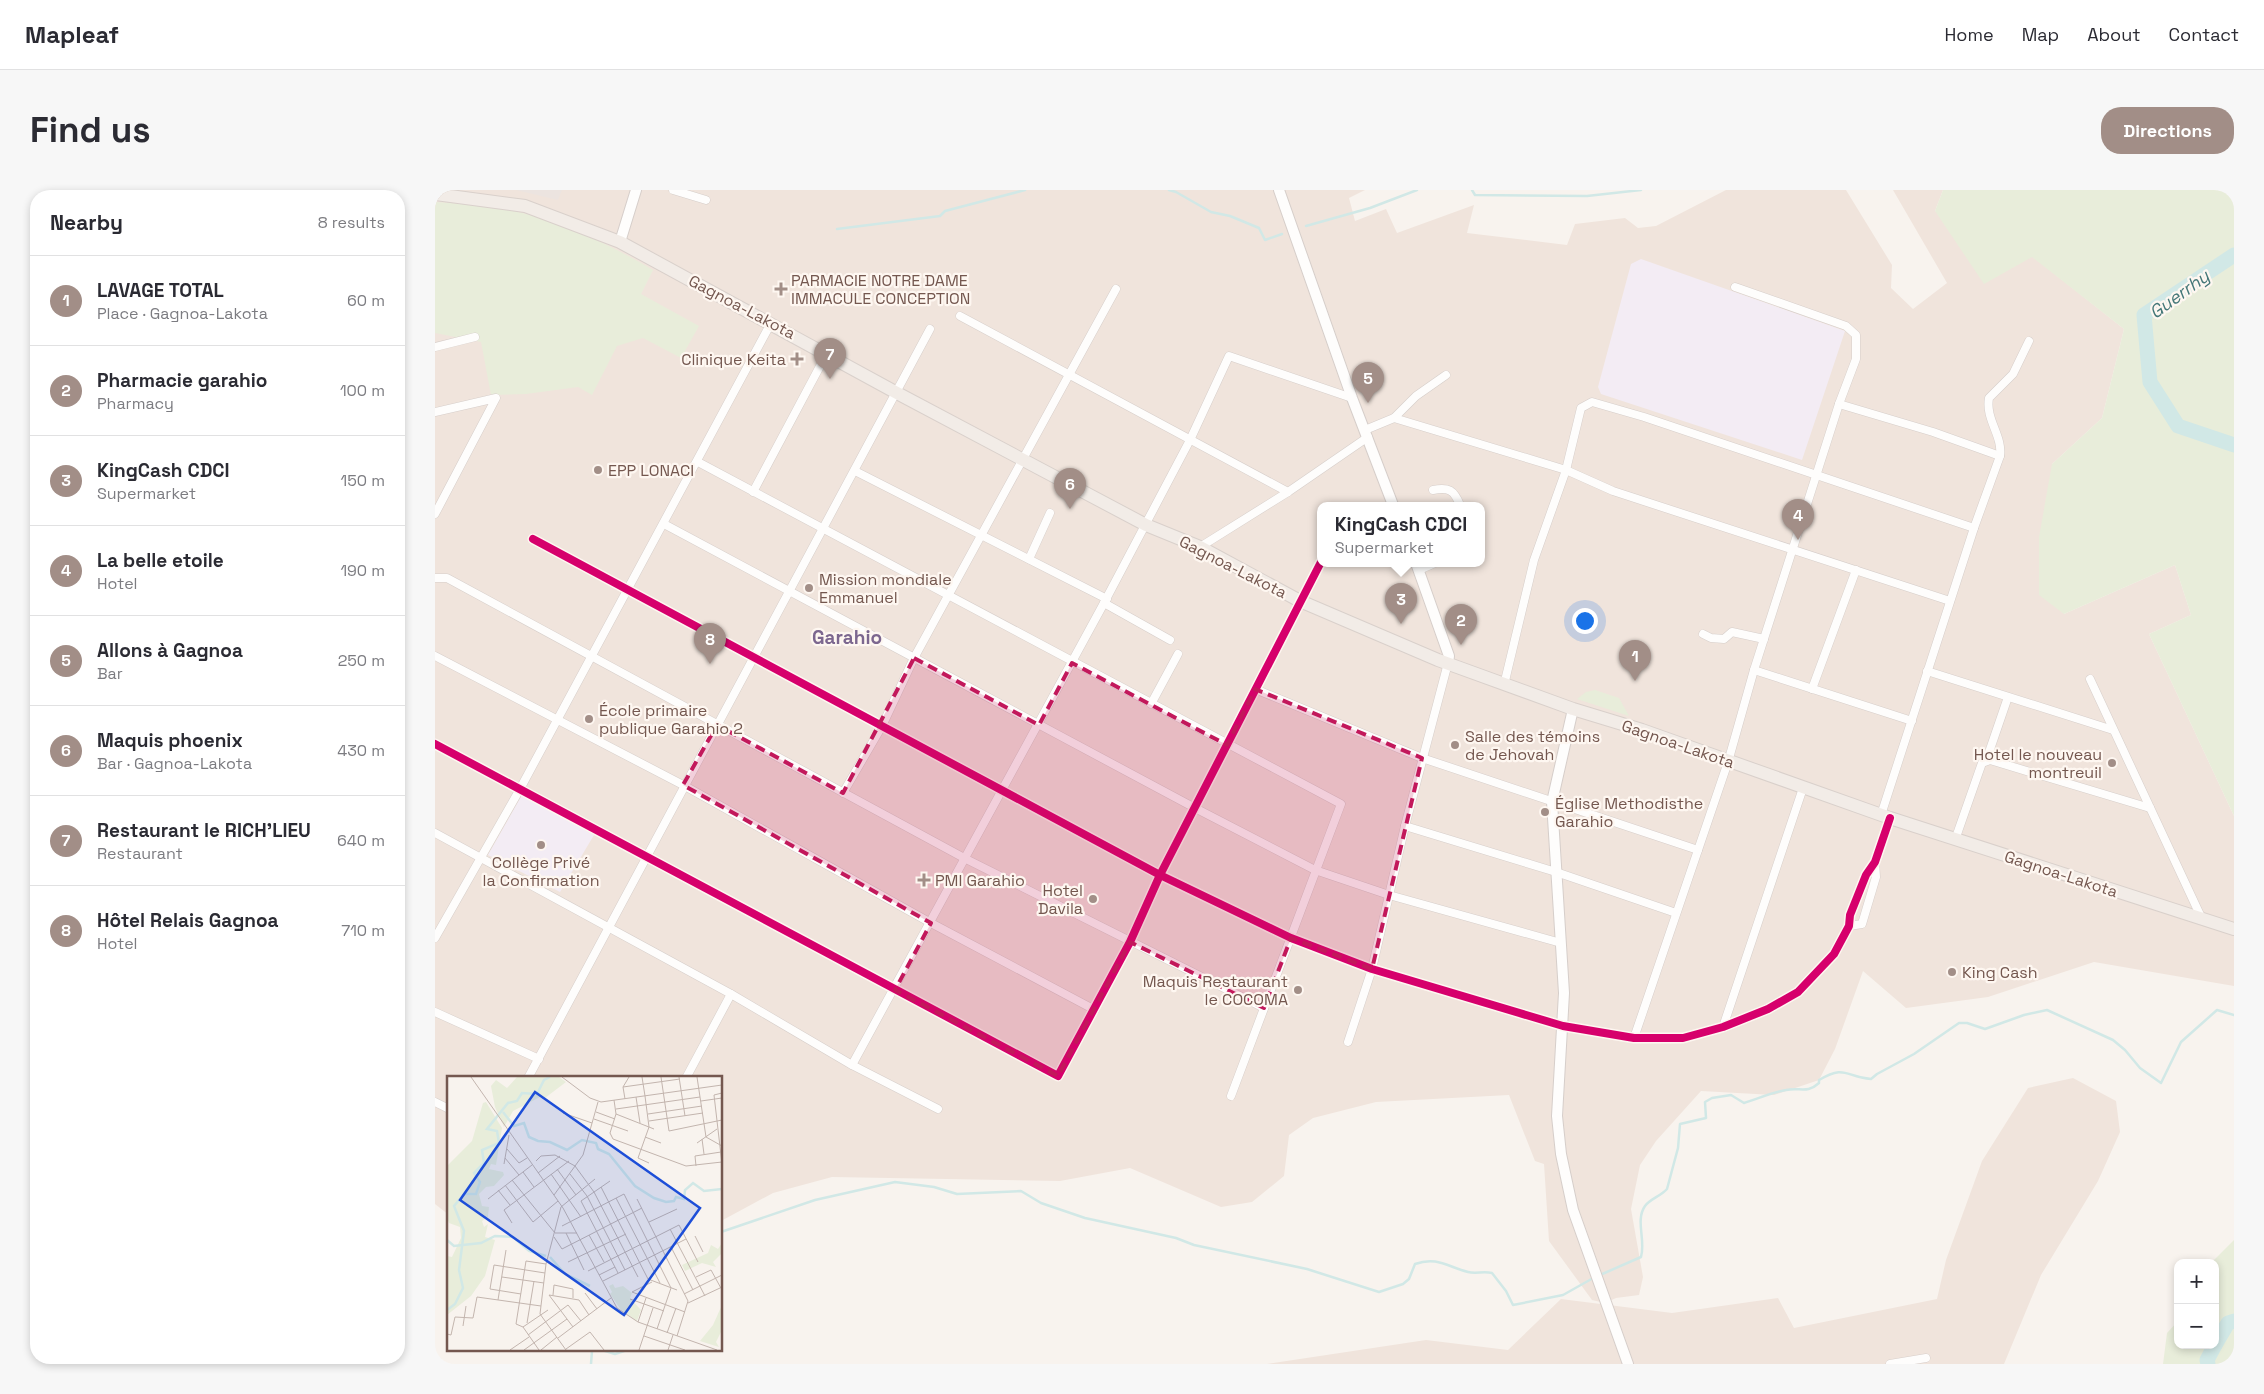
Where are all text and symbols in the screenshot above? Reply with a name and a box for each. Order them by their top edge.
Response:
text: Mapleaf [25,19,119,50]
text: Home [1945,23,1994,46]
text: Map [2022,23,2059,46]
text: About [2087,23,2141,46]
text: Contact [2169,23,2239,46]
button: Directions [2101,107,2234,154]
text: Find us [30,108,151,152]
text: Nearby [50,209,123,236]
text: 8 results [318,212,385,233]
water label: Guerrhy [2144,264,2214,324]
street label: Gagnoa-Lakota [685,270,799,344]
place label: PARMACIE NOTRE DAME IMMACULE CONCEPTION [791,270,970,309]
text: LAVAGE TOTAL [97,278,224,303]
marker: PARMACIE NOTRE DAME IMMACULE CONCEPTION [775,283,787,295]
text: 1 [62,290,70,311]
text: 60 m [347,290,385,311]
text: Place · Gagnoa-Lakota [97,303,268,324]
pin: 7 [814,338,846,379]
place label: Clinique Keita [681,349,786,370]
marker: Clinique Keita [790,352,804,366]
pin: 5 [1352,362,1384,403]
text: Pharmacie garahio [97,368,267,393]
text: 2 [61,380,71,401]
text: 100 m [340,380,385,401]
text: Pharmacy [97,393,174,414]
text: KingCash CDCI [97,458,230,483]
place label: EPP LONACI [608,460,694,481]
marker: EPP LONACI [592,464,604,476]
pin: 6 [1054,468,1086,509]
text: 3 [61,470,71,491]
text: 150 m [341,470,385,491]
text: Supermarket [97,483,196,504]
pin: 4 [1782,499,1814,540]
popup [1317,502,1485,567]
text: KingCash CDCI [1335,512,1467,537]
street label: Gagnoa-Lakota [1176,531,1290,603]
text: Supermarket [1335,537,1434,558]
text: La belle etoile [97,548,224,573]
text: 4 [61,560,71,581]
text: 190 m [340,560,385,581]
place label: Mission mondiale Emmanuel [819,569,952,608]
text: Hotel [97,573,138,594]
marker: Mission mondiale Emmanuel [803,582,815,594]
pin: 3 [1385,583,1417,624]
pin: 2 [1445,604,1477,645]
your location [1572,608,1598,634]
pin: 8 [694,623,726,664]
district label: Garahio [812,625,882,650]
text: Allons à Gagnoa [97,638,243,663]
pin: 1 [1619,640,1651,681]
text: 5 [61,650,71,671]
text: 250 m [338,650,385,671]
text: Bar [97,663,123,684]
place label: École primaire publique Garahio 2 [599,700,743,739]
marker: École primaire publique Garahio 2 [583,713,595,725]
street label: Gagnoa-Lakota [1619,715,1737,773]
place label: Salle des témoins de Jehovah [1465,726,1600,765]
text: Maquis phoenix [97,728,243,753]
marker: Salle des témoins de Jehovah [1449,739,1461,751]
text: 6 [61,740,71,761]
text: 430 m [337,740,385,761]
place label: Hotel le nouveau montreuil [1974,744,2102,783]
text: Bar · Gagnoa-Lakota [97,753,252,774]
marker: Hotel le nouveau montreuil [2106,757,2118,769]
place label: Église Methodisthe Garahio [1555,793,1703,832]
marker: Église Methodisthe Garahio [1539,806,1551,818]
text: Restaurant le RICH'LIEU [97,818,311,843]
text: 7 [62,830,70,851]
text: 640 m [337,830,385,851]
marker: Collège Privé la Confirmation [535,839,547,851]
text: Restaurant [97,843,183,864]
street label: Gagnoa-Lakota [2002,846,2120,902]
place label: Collège Privé la Confirmation [482,852,600,891]
place label: PMI Garahio [935,870,1025,891]
marker: PMI Garahio [917,873,931,887]
place label: Hotel Davila [1038,880,1083,919]
marker: Hotel Davila [1087,893,1099,905]
text: Hôtel Relais Gagnoa [97,908,279,933]
text: 8 [61,920,71,941]
text: 710 m [341,920,385,941]
text: Hotel [97,933,138,954]
place label: King Cash [1962,962,2038,983]
marker: King Cash [1946,966,1958,978]
place label: Maquis Restaurant le COCOMA [1143,971,1288,1010]
marker: Maquis Restaurant le COCOMA [1292,984,1304,996]
inset map [447,1076,723,1352]
map controls [2174,1259,2219,1349]
button: + [2174,1259,2219,1304]
button: − [2174,1304,2219,1349]

